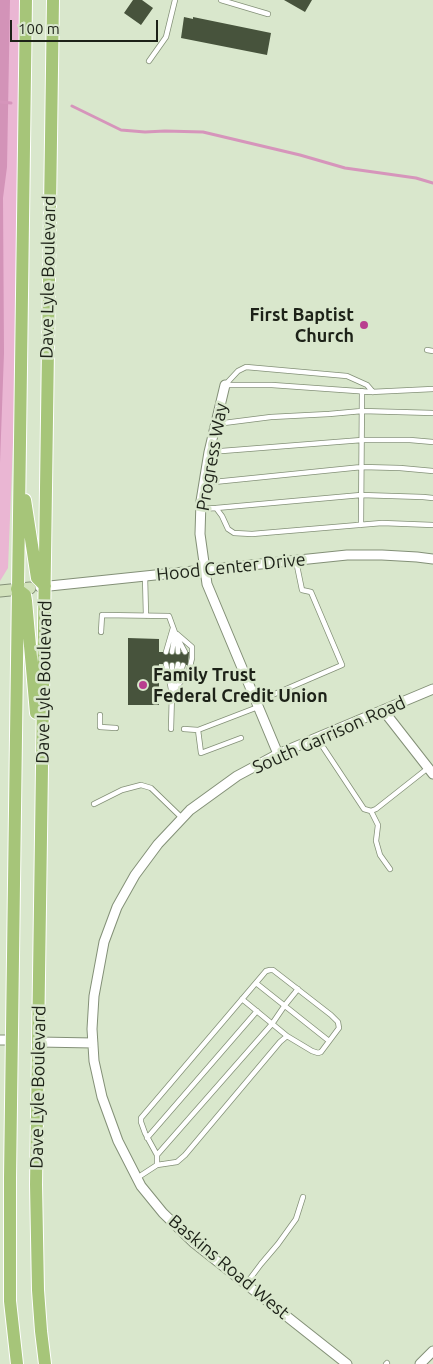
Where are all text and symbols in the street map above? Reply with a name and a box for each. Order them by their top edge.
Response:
scale bar [12,10,160,42]
text: 100 m [18,20,60,37]
street label: Dave Lyle Boulevard [36,195,60,359]
place label: First Baptist Church [249,304,354,346]
marker: First Baptist Church [358,319,370,331]
street label: Progress Way [192,401,232,513]
street label: Hood Center Drive [155,548,307,586]
street label: Dave Lyle Boulevard [32,600,56,764]
place label: Family Trust Federal Credit Union [153,664,328,706]
marker: Family Trust Federal Credit Union [137,679,149,691]
street label: South Garrison Road [249,692,409,778]
street label: Dave Lyle Boulevard [26,1005,50,1169]
street label: Baskins Road West [164,1210,294,1324]

